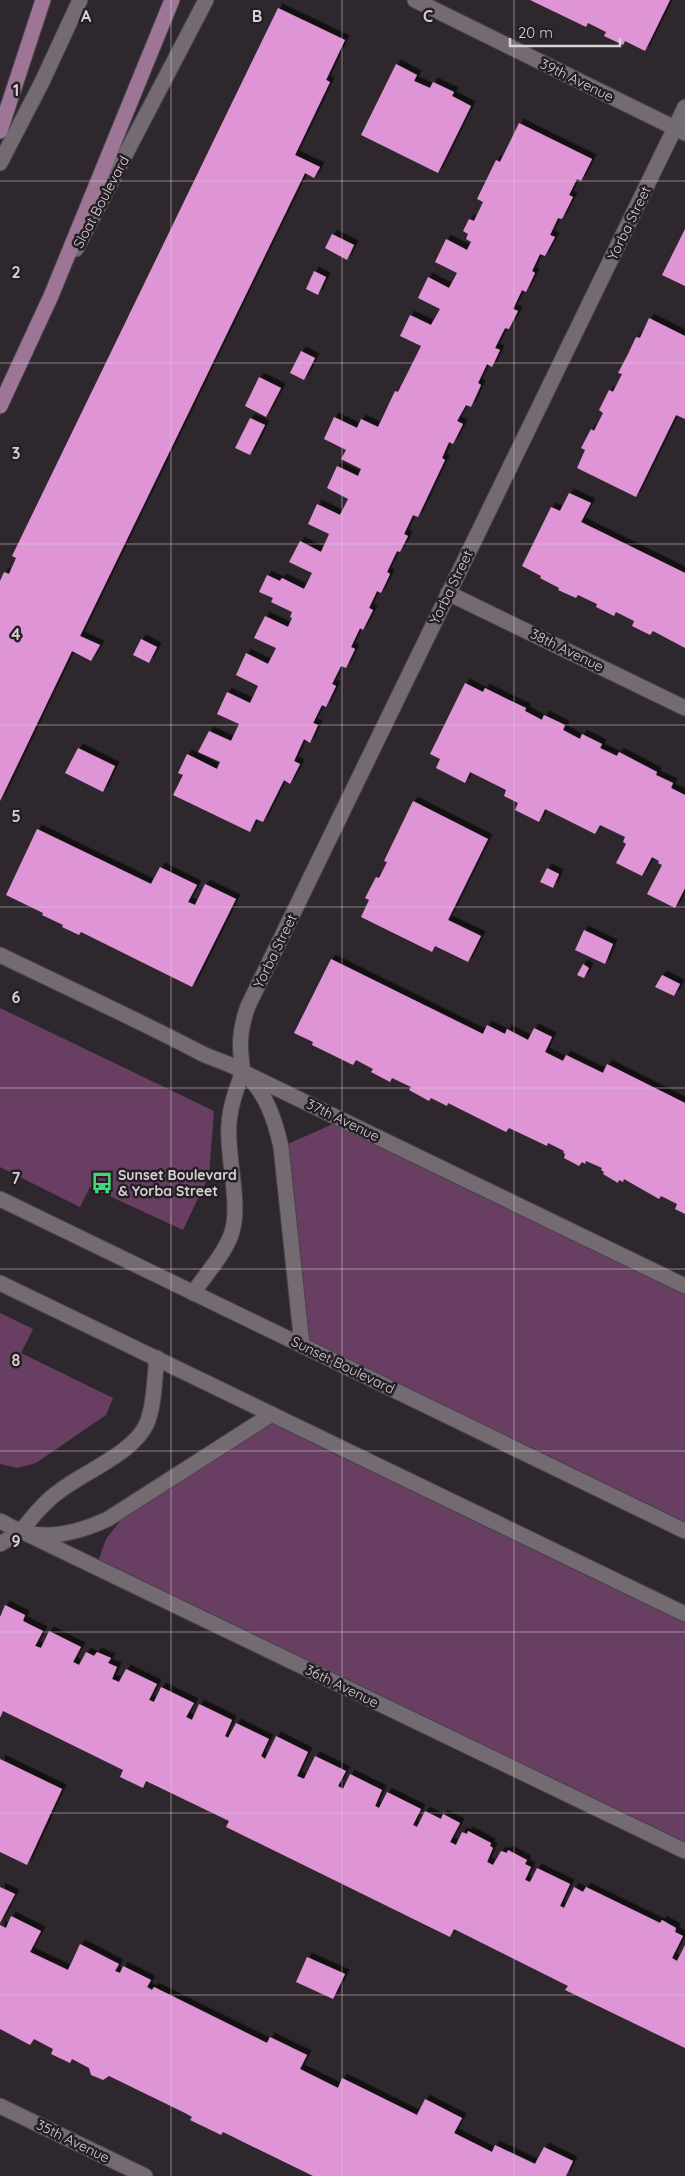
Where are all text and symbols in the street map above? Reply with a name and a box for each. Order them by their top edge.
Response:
text: A [81,6,92,26]
text: B [252,6,262,26]
text: C [423,6,433,26]
scale bar [510,15,620,47]
text: 20 m [518,23,553,42]
street label: 39th Avenue [537,54,617,106]
text: 1 [13,80,19,100]
street label: Sloat Boulevard [69,153,133,251]
street label: Yorba Street [603,183,655,263]
text: 2 [11,262,21,282]
text: 3 [12,443,20,463]
street label: Yorba Street [425,547,477,627]
text: 4 [11,624,21,644]
street label: 38th Avenue [527,625,607,676]
text: 5 [11,806,21,826]
street label: Yorba Street [249,911,301,991]
text: 6 [12,987,21,1007]
street label: 37th Avenue [304,1095,382,1145]
place label: Sunset Boulevard & Yorba Street [118,1166,237,1200]
text: 7 [12,1168,21,1188]
bus stop icon: Sunset Boulevard & Yorba Street [89,1170,115,1196]
street label: Sunset Boulevard [288,1332,398,1398]
text: 8 [12,1350,21,1370]
text: 9 [11,1531,21,1551]
street label: 36th Avenue [302,1661,382,1711]
street label: 35th Avenue [33,2116,113,2167]

